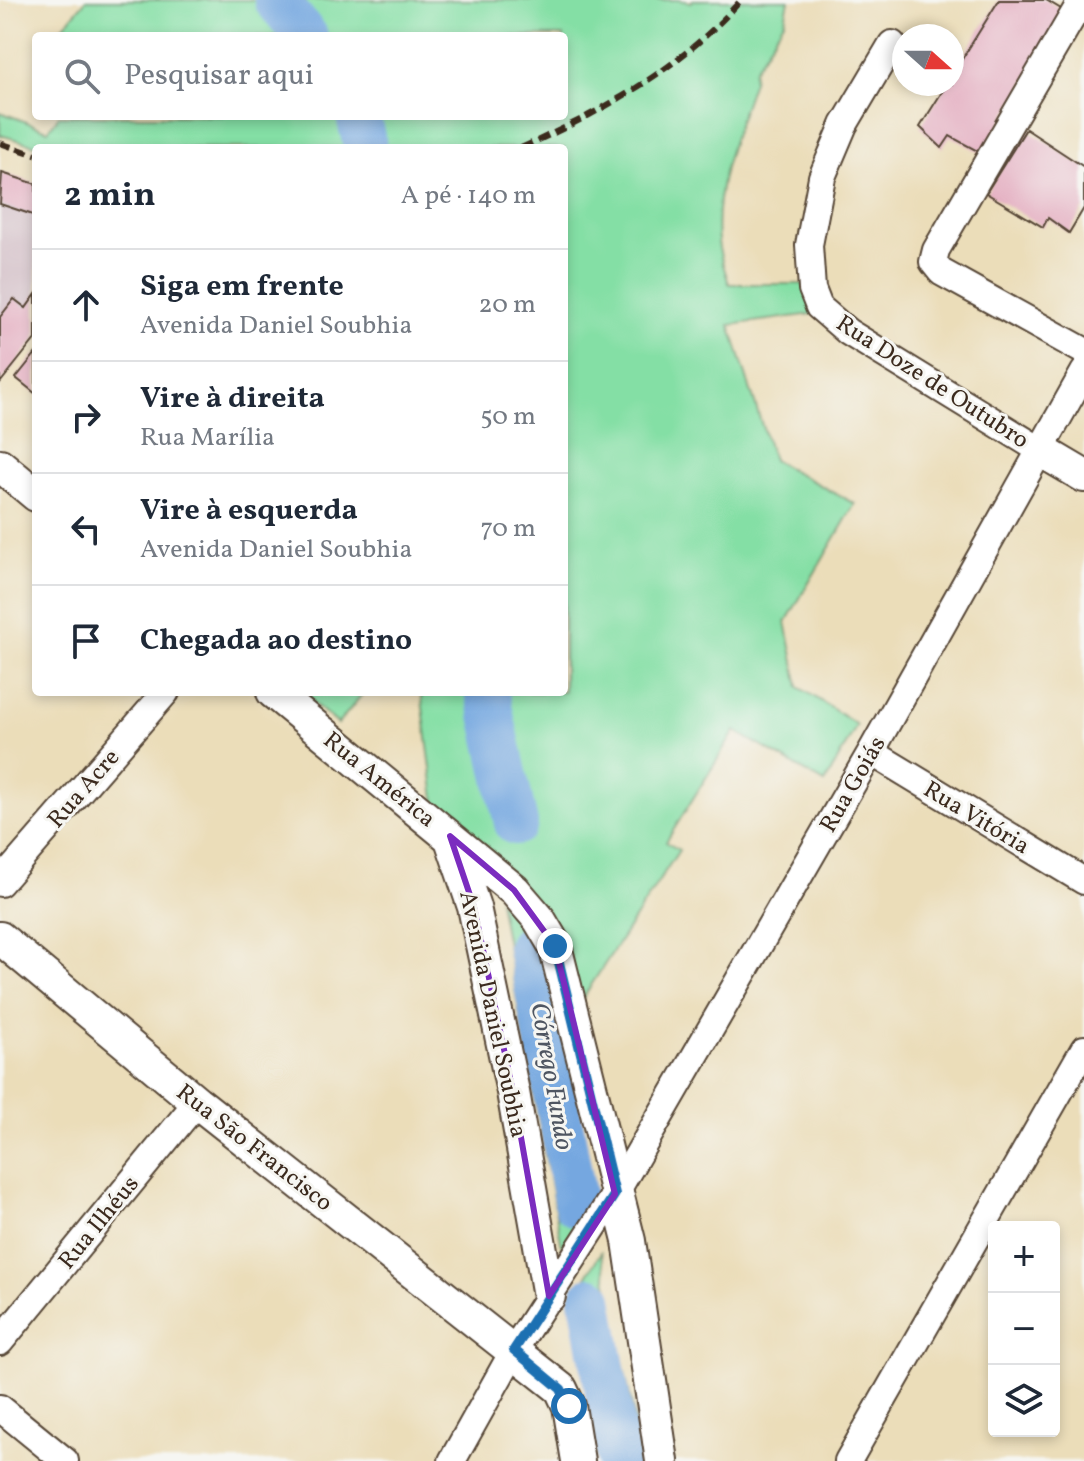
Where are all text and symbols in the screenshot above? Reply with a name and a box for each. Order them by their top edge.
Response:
north arrow [892,24,964,96]
search box [32,32,568,120]
icon: search [60,54,104,98]
text: Pesquisar aqui [124,55,314,97]
text: 2 min [64,173,156,220]
text: A pé · 140 m [401,178,536,214]
text: Siga em frente [140,266,344,308]
icon: ahead [64,283,108,327]
text: 20 m [478,287,536,323]
street label: Rua Doze de Outubro [829,307,1035,458]
text: Avenida Daniel Soubhia [140,308,412,344]
text: Vire à direita [140,378,325,420]
icon: right [64,395,108,439]
text: 50 m [480,399,536,435]
text: Rua Marília [140,420,275,456]
text: Vire à esquerda [140,490,358,532]
icon: left [64,507,108,551]
text: 70 m [481,511,536,547]
text: Avenida Daniel Soubhia [140,532,412,568]
icon: arrive [64,619,108,663]
text: Chegada ao destino [140,620,412,662]
street label: Rua América [315,724,442,837]
street label: Rua Goiás [812,730,895,840]
street label: Rua Acre [40,742,129,836]
street label: Rua Vitória [916,774,1036,864]
street label: Avenida Daniel Soubhia [449,888,535,1141]
route end [537,928,573,964]
water label: Córrego Fundo [520,1000,582,1153]
street label: Rua São Francisco [168,1077,339,1221]
street label: Rua Ilhéus [51,1169,148,1277]
map controls [988,1221,1060,1437]
button: + [988,1221,1060,1293]
button: − [988,1293,1060,1365]
button: layers [988,1365,1060,1437]
route start [551,1388,587,1424]

